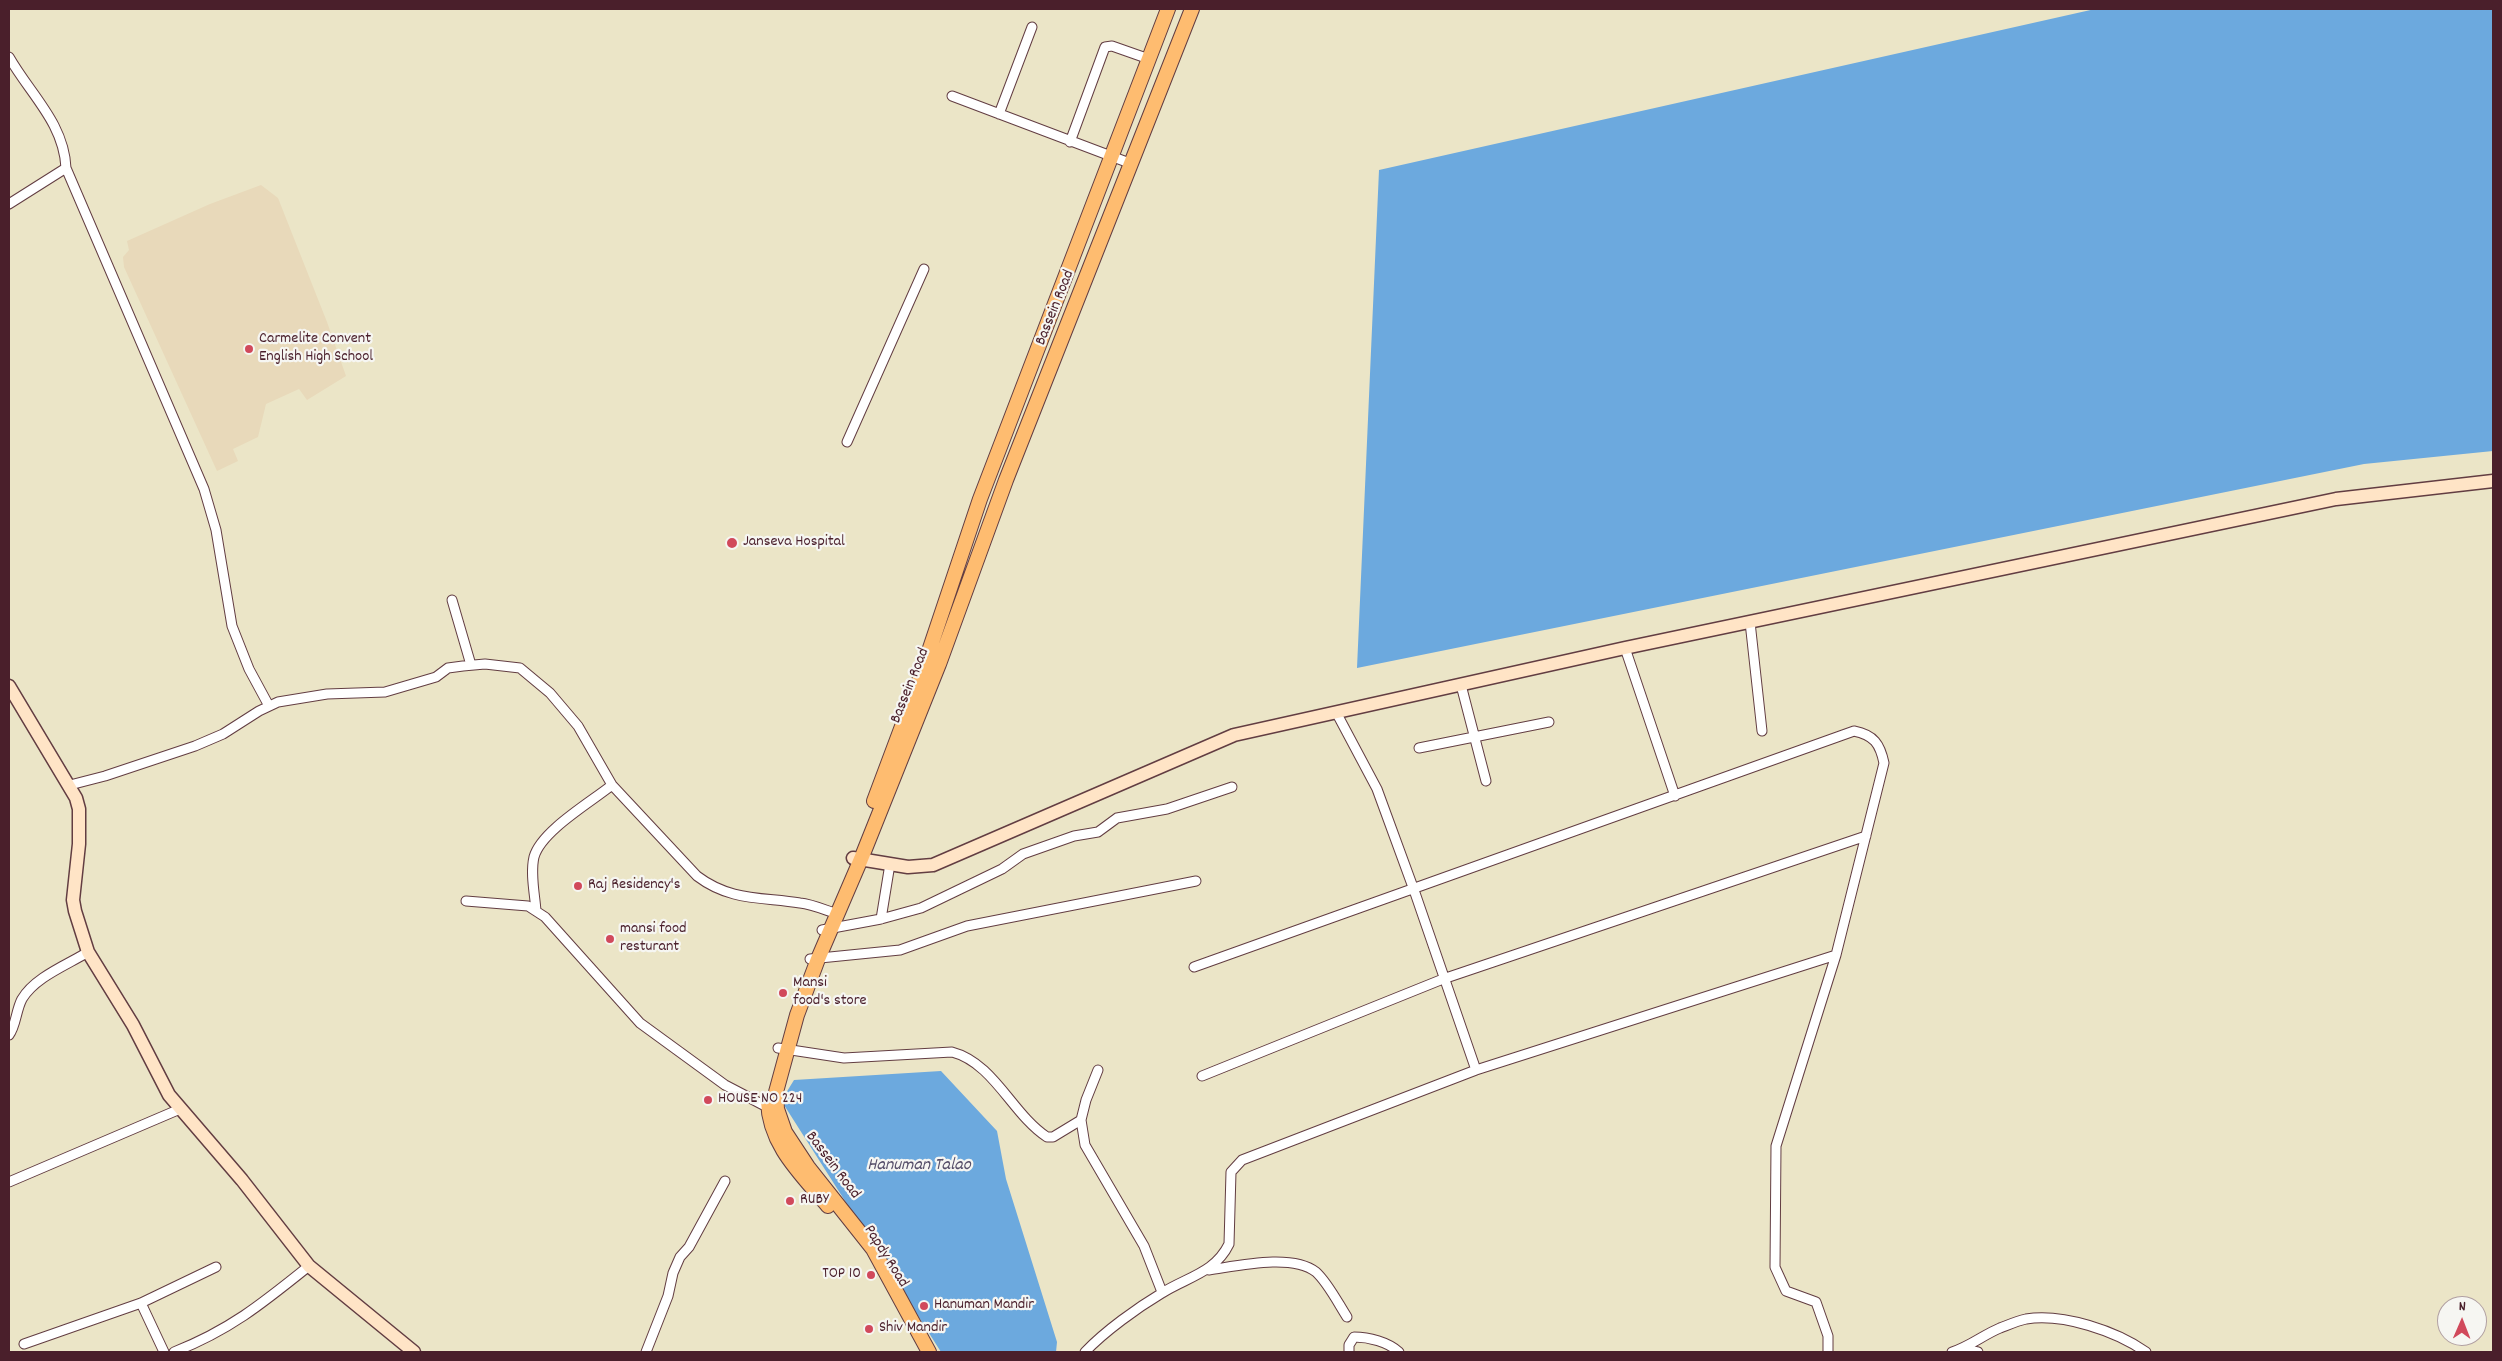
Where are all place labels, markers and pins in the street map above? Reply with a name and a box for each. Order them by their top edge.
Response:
place label: Carmelite Convent English High School [259,330,373,368]
marker: Carmelite Convent English High School [243,343,255,355]
place label: Janseva Hospital [743,533,845,553]
marker: Janseva Hospital [725,536,739,550]
place label: Raj Residency's [588,876,680,896]
marker: Raj Residency's [572,880,584,892]
place label: mansi food resturant [620,920,687,958]
marker: mansi food resturant [604,933,616,945]
place label: Mansi food's store [793,974,867,1012]
marker: Mansi food's store [777,987,789,999]
place label: HOUSE NO 224 [718,1090,802,1110]
marker: HOUSE NO 224 [702,1094,714,1106]
place label: RUBY [800,1191,829,1211]
marker: RUBY [784,1195,796,1207]
place label: TOP 10 [822,1265,861,1285]
marker: TOP 10 [865,1269,877,1281]
place label: Hanuman Mandir [934,1296,1034,1316]
marker: Hanuman Mandir [918,1300,930,1312]
place label: Shiv Mandir [879,1319,947,1339]
marker: Shiv Mandir [863,1323,875,1335]

